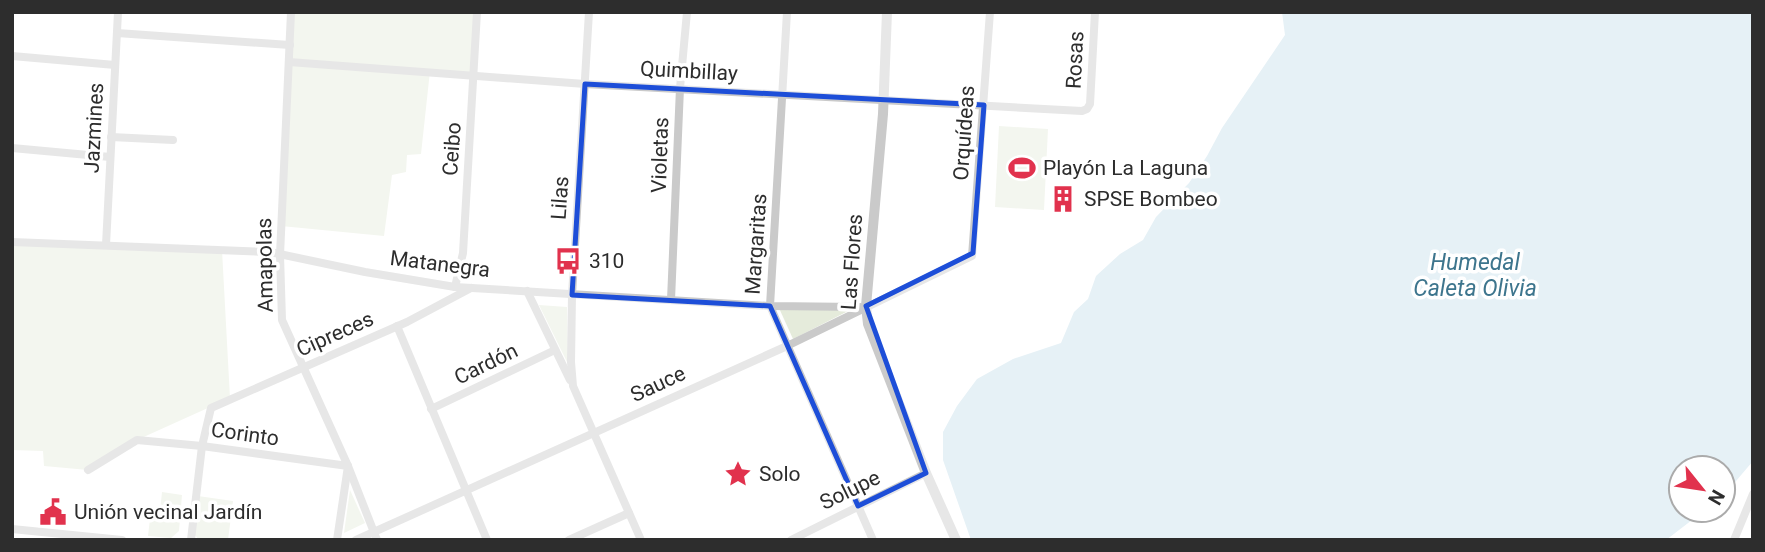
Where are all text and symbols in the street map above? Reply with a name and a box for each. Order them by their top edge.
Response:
street label: Rosas [1061,30,1089,90]
street label: Quimbillay [640,56,739,86]
street label: Jazmines [80,82,108,174]
street label: Orquídeas [949,85,979,181]
street label: Violetas [647,117,673,193]
street label: Ceibo [438,121,466,177]
sports icon: Playón La Laguna [1007,153,1037,183]
place label: Playón La Laguna [1043,156,1208,180]
street label: Lilas [547,175,573,221]
building icon: SPSE Bombeo [1048,184,1078,214]
place label: SPSE Bombeo [1084,187,1218,211]
street label: Margaritas [740,193,772,295]
street label: Las Flores [837,213,867,311]
street label: Amapolas [252,217,278,313]
street label: Matanegra [389,246,491,282]
bus stop icon: 310 [553,246,583,276]
place label: 310 [589,249,624,273]
water label: Humedal Caleta Olivia [1413,249,1537,302]
street label: Cipreces [293,306,377,362]
street label: Cardón [450,338,522,390]
street label: Sauce [627,361,689,407]
street label: Corinto [210,417,280,451]
north arrow [1667,454,1737,524]
place icon: Solo [723,459,753,489]
place label: Solo [759,462,801,486]
street label: Solupe [816,465,884,515]
text: N [1703,486,1730,509]
public building icon: Unión vecinal Jardín [38,497,68,527]
place label: Unión vecinal Jardín [74,500,262,524]

